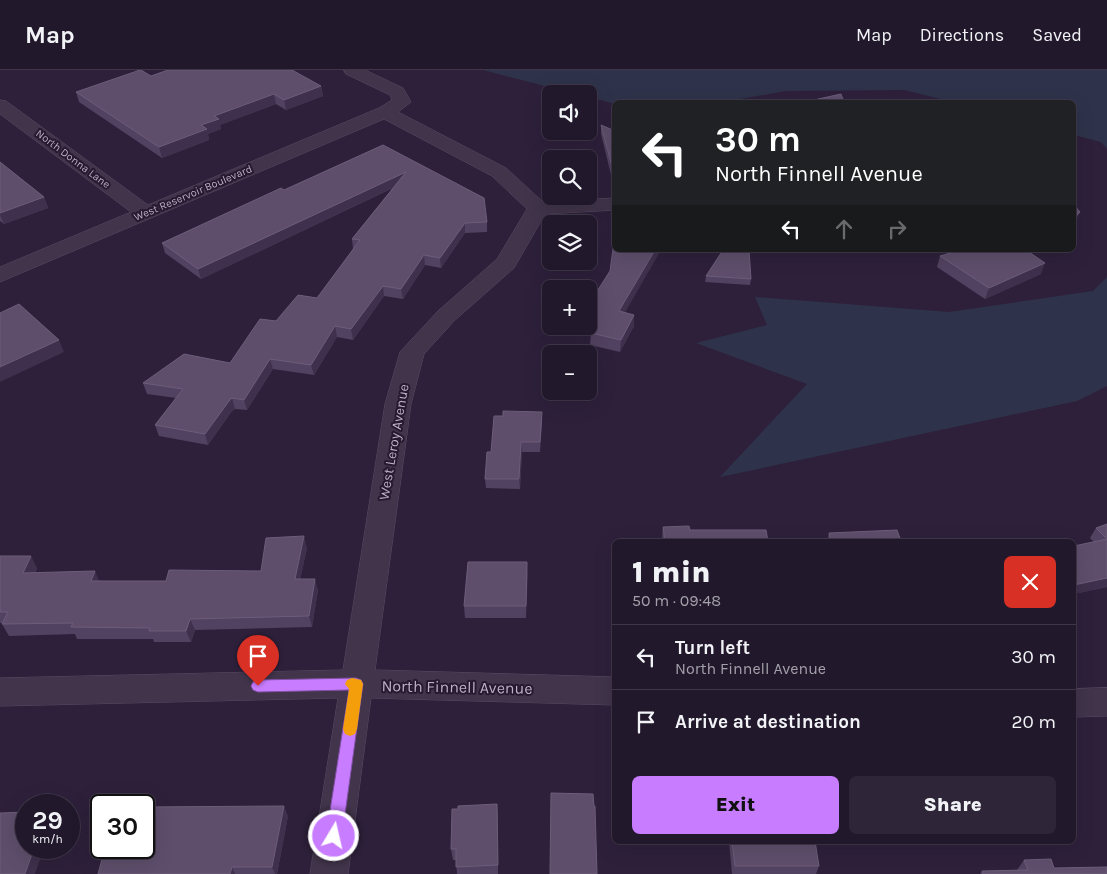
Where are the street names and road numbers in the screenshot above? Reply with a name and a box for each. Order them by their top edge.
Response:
street label: North Donna Lane [33,127,113,191]
street label: West Reservoir Boulevard [132,162,254,224]
street label: West Leroy Avenue [375,383,413,501]
street label: North Finnell Avenue [381,676,533,698]

